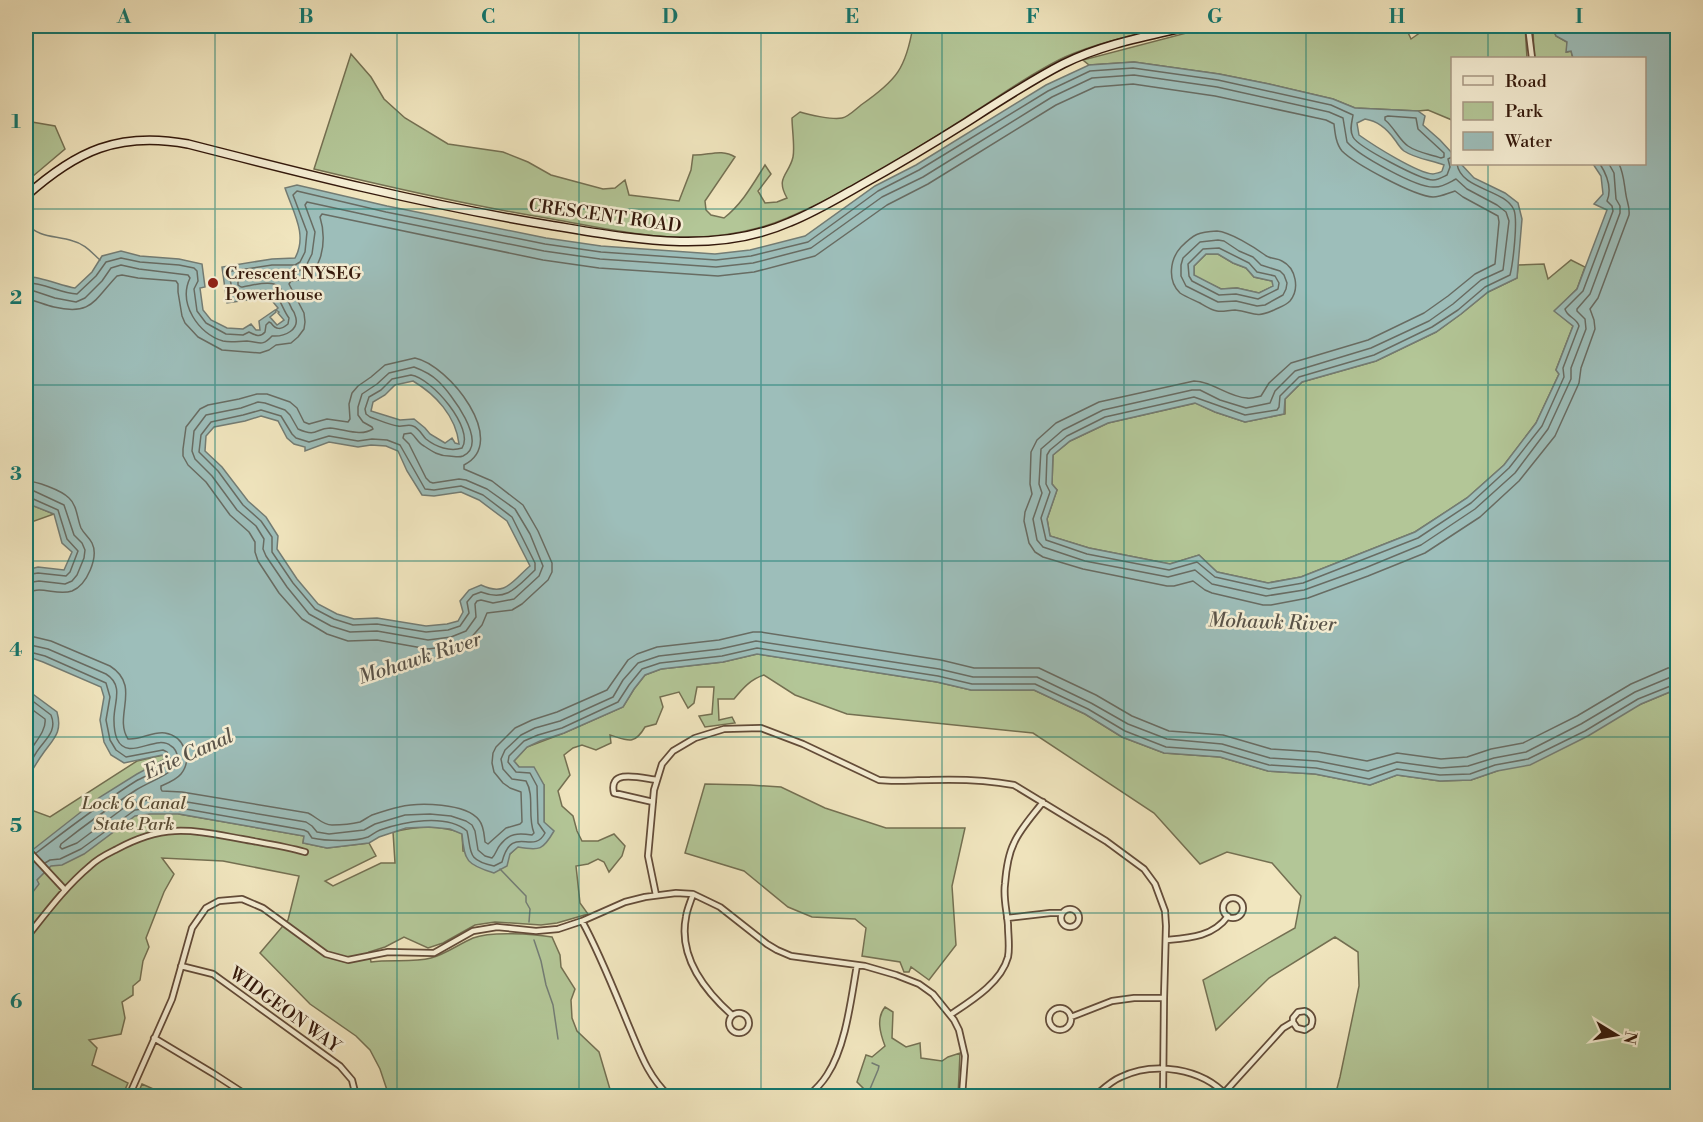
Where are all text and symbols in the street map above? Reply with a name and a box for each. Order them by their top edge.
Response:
text: A [116,5,132,30]
text: B [298,5,314,30]
text: C [481,5,495,30]
text: D [662,5,678,30]
text: E [845,5,859,30]
text: F [1026,5,1040,30]
text: G [1207,5,1223,30]
text: H [1389,5,1406,30]
text: I [1575,5,1583,30]
legend [1451,57,1646,165]
text: Road [1505,70,1548,93]
text: Park [1505,100,1544,123]
text: 1 [11,110,21,135]
text: Water [1504,130,1553,153]
street label: CRESCENT ROAD [527,194,683,238]
place label: Crescent NYSEG Powerhouse [225,262,362,306]
marker: Crescent NYSEG Powerhouse [206,276,220,290]
text: 2 [10,286,22,311]
text: 3 [10,462,22,487]
water label: Mohawk River [1207,608,1337,638]
water label: Mohawk River [355,627,485,691]
text: 4 [9,638,23,663]
water label: Erie Canal [139,724,238,786]
park label: Lock 6 Canal State Park [81,792,186,836]
text: 5 [10,814,22,839]
street label: WIDGEON WAY [224,961,346,1059]
text: 6 [10,990,23,1015]
north arrow [1586,1005,1646,1065]
text: N [1619,1030,1641,1046]

